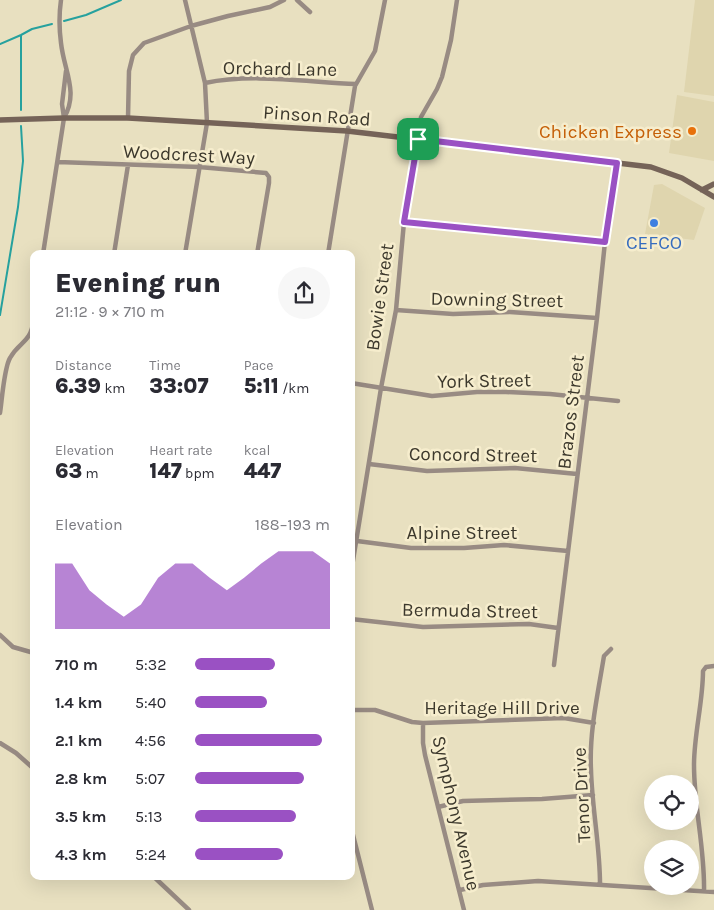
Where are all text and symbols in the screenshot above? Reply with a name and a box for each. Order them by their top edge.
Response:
street label: Orchard Lane [223,57,337,81]
street label: Pinson Road [262,101,371,131]
pin [397,118,439,160]
place label: Chicken Express [539,121,682,143]
icon: arrive [404,125,432,153]
marker: Chicken Express [686,125,698,137]
street label: Woodcrest Way [122,141,256,169]
marker: CEFCO [648,217,660,229]
place label: CEFCO [626,232,682,254]
street label: Bowie Street [362,242,398,352]
text: Evening run [55,266,221,299]
button: share [278,267,330,319]
street label: Downing Street [430,288,564,312]
text: 21:12 · 9 × 710 m [55,302,165,321]
street label: Brazos Street [553,354,589,471]
text: Distance [55,357,112,374]
text: Time [149,357,181,374]
text: Pace [244,357,274,374]
street label: York Street [437,369,531,393]
text: 6.39 [55,374,101,398]
text: 33:07 [149,374,209,398]
text: 5:11 [244,374,279,398]
text: km [101,380,125,397]
text: /km [279,380,309,397]
text: Elevation [55,442,114,459]
text: Heart rate [149,442,212,459]
text: kcal [244,442,270,459]
street label: Concord Street [409,443,537,467]
text: 63 [55,459,82,483]
text: 147 [149,459,182,483]
text: 447 [244,459,281,483]
text: m [82,465,99,482]
text: bpm [182,465,215,482]
text: Elevation [55,515,123,534]
text: 188–193 m [255,515,330,534]
street label: Alpine Street [407,522,517,544]
street label: Bermuda Street [402,599,538,623]
text: 710 m [55,655,98,674]
text: 5:32 [135,655,166,674]
text: 1.4 km [55,693,102,712]
text: 5:40 [135,693,166,712]
street label: Heritage Hill Drive [424,697,580,719]
text: 2.1 km [55,731,103,750]
text: 4:56 [135,731,166,750]
street label: Symphony Avenue [427,734,485,893]
street label: Tenor Drive [569,747,595,843]
text: 2.8 km [55,769,107,788]
text: 5:07 [135,769,165,788]
map controls [644,775,699,895]
button: locate [644,775,699,830]
text: 3.5 km [55,807,106,826]
text: 5:13 [135,807,162,826]
button: layers [644,840,699,895]
text: 4.3 km [55,845,107,864]
text: 5:24 [135,845,166,864]

